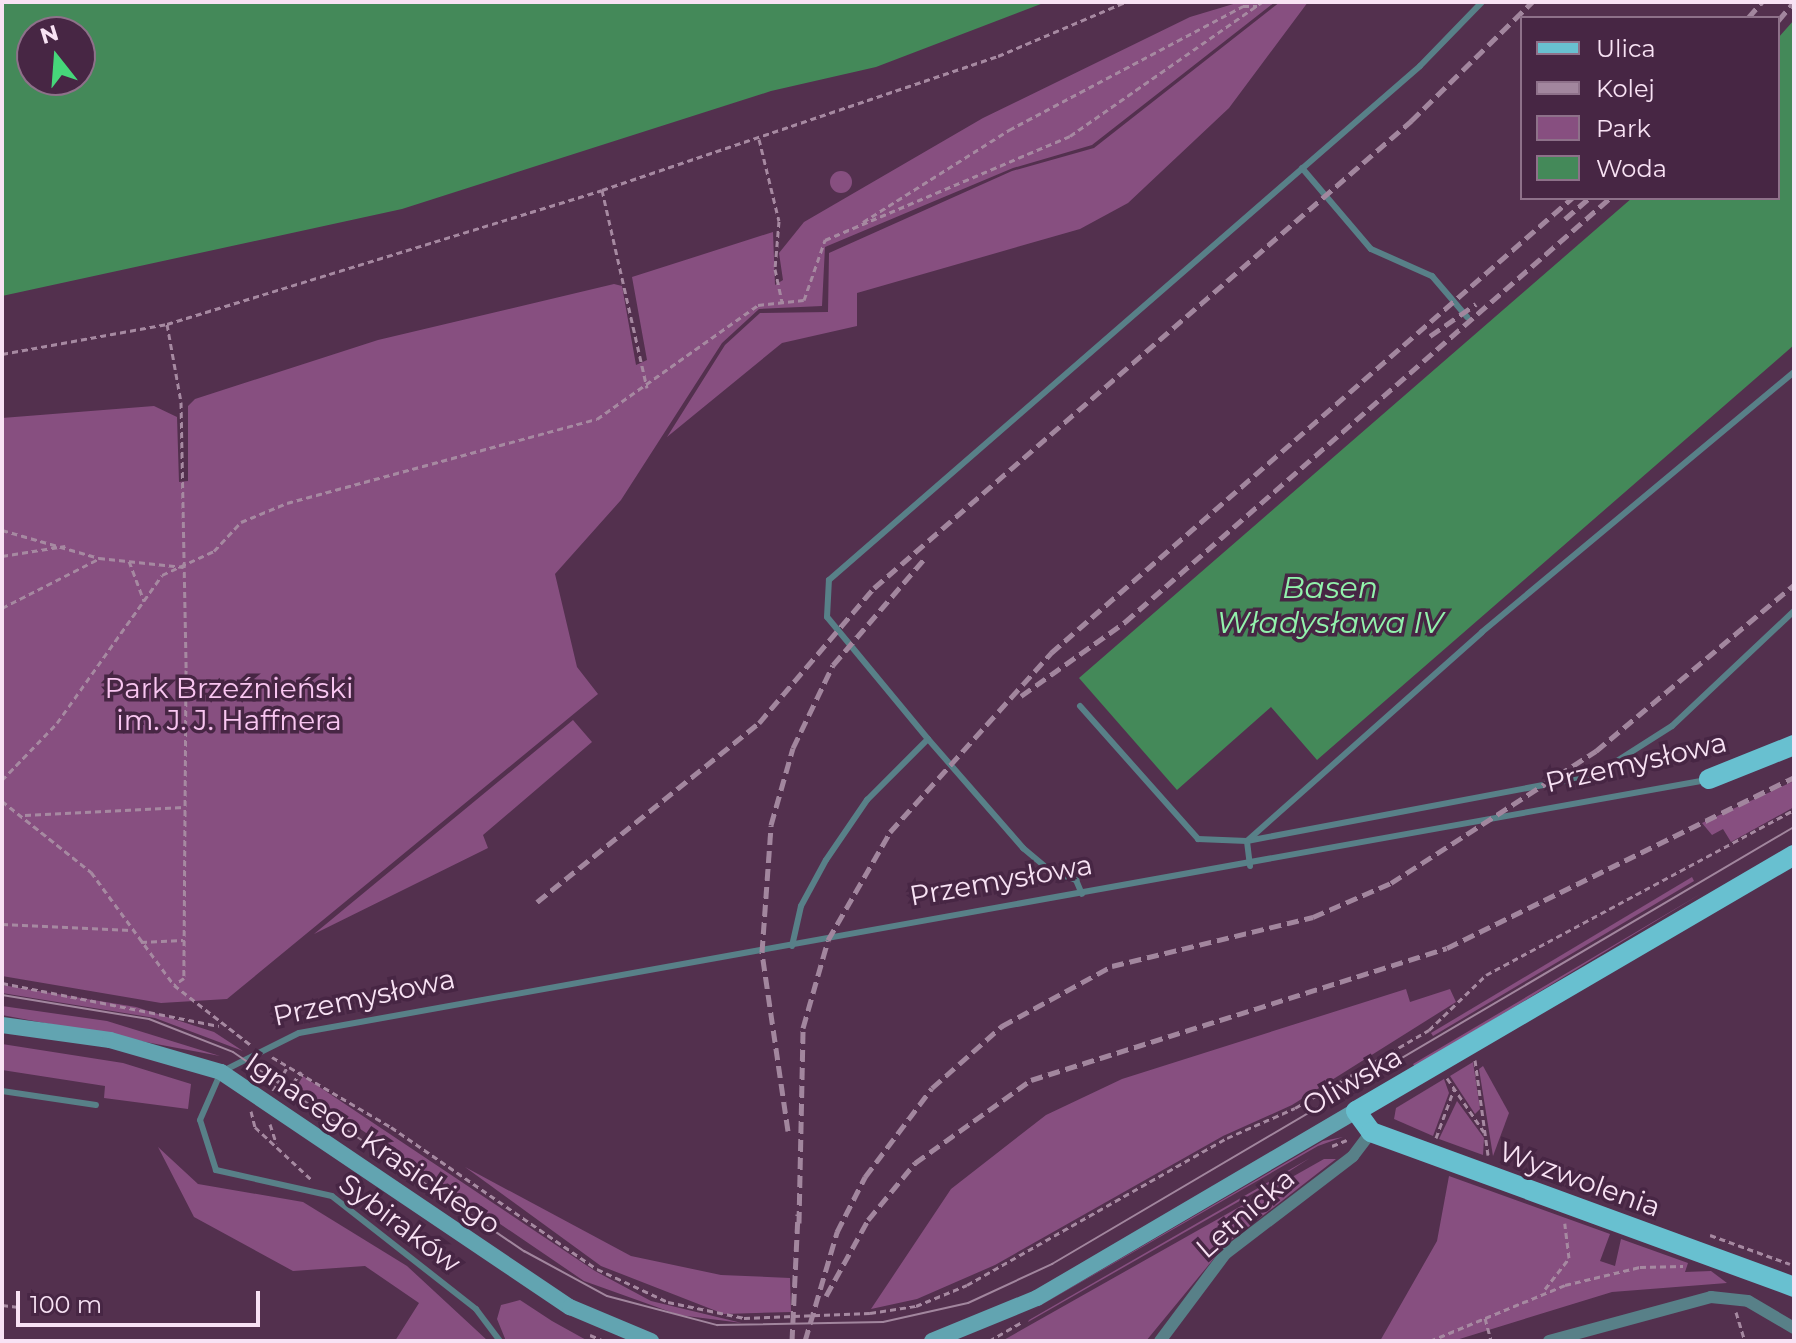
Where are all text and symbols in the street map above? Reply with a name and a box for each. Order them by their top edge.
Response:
north arrow [16,16,96,96]
legend [1520,16,1780,200]
text: N [37,19,62,50]
text: Ulica [1596,34,1656,63]
text: Kolej [1596,74,1655,103]
text: Park [1596,114,1651,143]
text: Woda [1596,154,1667,183]
water label: Basen Władysława IV [1217,570,1443,640]
park label: Park Brzeźnieński im. J. J. Haffnera [104,671,354,737]
street label: Przemysłowa [1542,725,1730,799]
street label: Przemysłowa [907,847,1095,913]
street label: Przemysłowa [270,961,458,1033]
street label: Oliwska [1296,1039,1408,1123]
street label: Ignacego Krasickiego [239,1045,507,1241]
street label: Wyzwolenia [1495,1134,1665,1224]
street label: Letnicka [1189,1161,1301,1265]
street label: Sybiraków [333,1166,467,1280]
scale bar [20,1275,264,1325]
text: 100 m [30,1290,102,1319]

